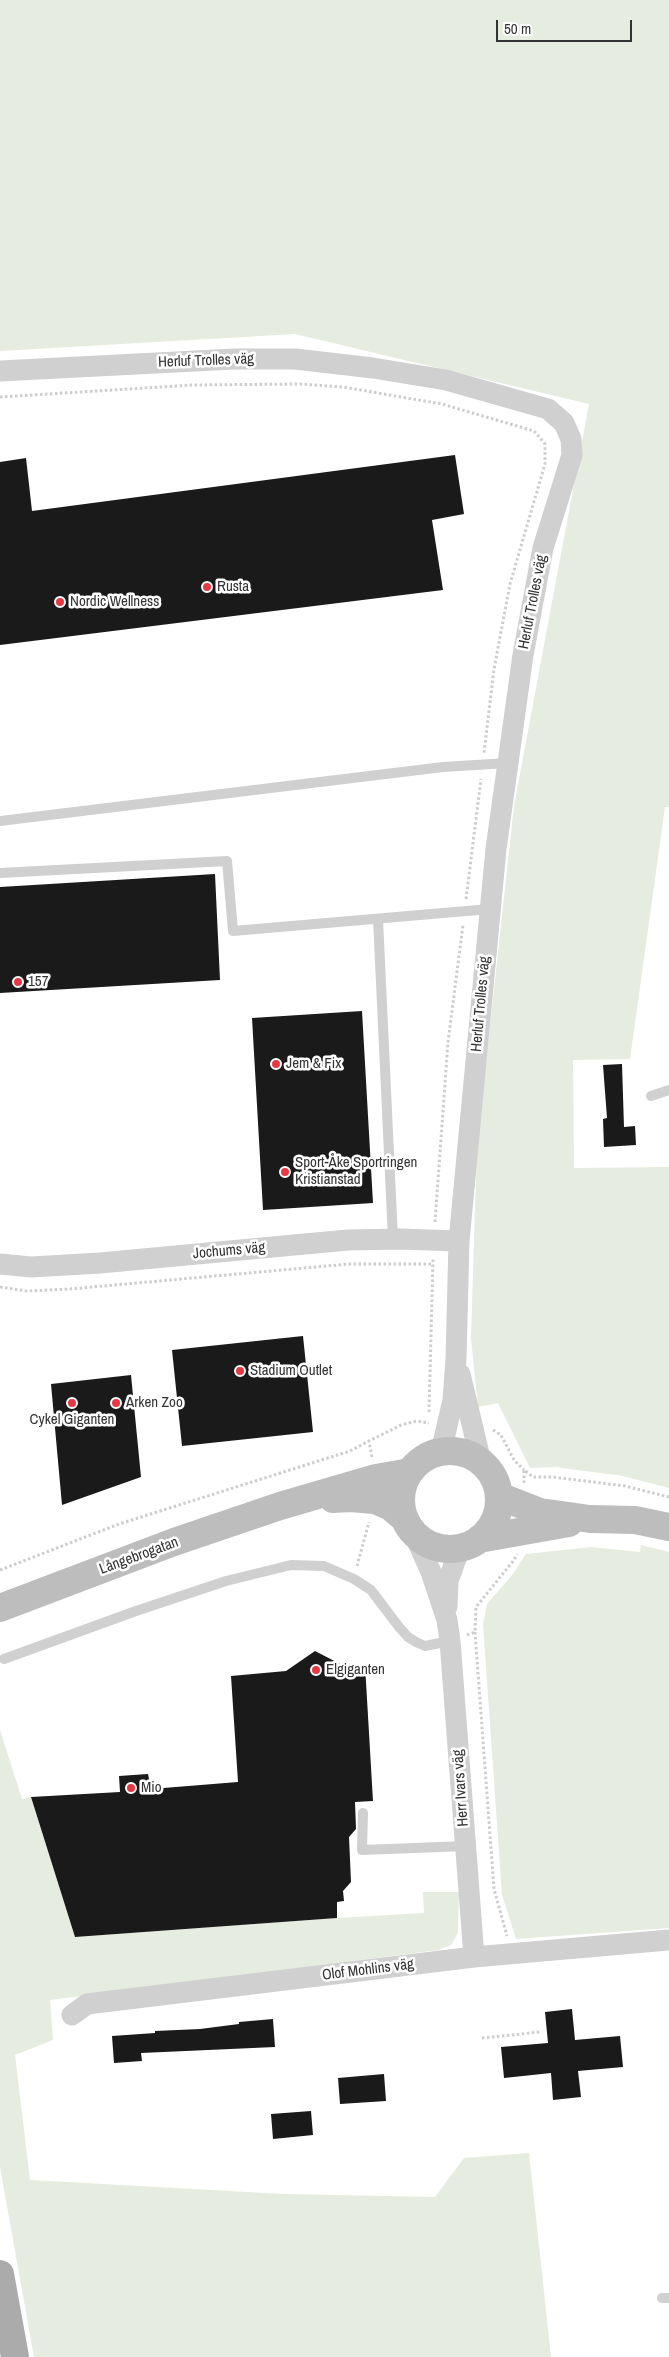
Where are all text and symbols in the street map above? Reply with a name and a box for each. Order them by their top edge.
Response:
scale bar [499,10,635,42]
text: 50 m [504,18,531,39]
street label: Herluf Trolles väg [158,350,254,372]
street label: Herluf Trolles väg [515,553,551,651]
place label: Rusta [217,578,249,596]
marker: Rusta [201,581,213,593]
place label: Nordic Wellness [70,593,159,611]
marker: Nordic Wellness [54,596,66,608]
street label: Herluf Trolles väg [468,955,494,1053]
place label: 157 [28,973,49,991]
marker: 157 [12,976,24,988]
place label: Jem & Fix [286,1055,341,1073]
marker: Jem & Fix [270,1058,282,1070]
place label: Sport-Åke Sportringen Kristianstad [295,1154,417,1189]
marker: Sport-Åke Sportringen Kristianstad [279,1166,291,1178]
street label: Jochums väg [192,1239,266,1263]
place label: Stadium Outlet [250,1362,332,1380]
marker: Stadium Outlet [234,1365,246,1377]
place label: Arken Zoo [126,1394,183,1412]
marker: Cykel Giganten [66,1397,78,1409]
marker: Arken Zoo [110,1397,122,1409]
place label: Cykel Giganten [30,1411,114,1429]
street label: Långebrogatan [97,1533,181,1579]
place label: Elgiganten [326,1661,385,1679]
marker: Elgiganten [310,1664,322,1676]
street label: Herr Ivars väg [449,1749,473,1827]
place label: Mio [141,1779,162,1797]
marker: Mio [125,1782,137,1794]
street label: Olof Mohlins väg [321,1955,415,1985]

